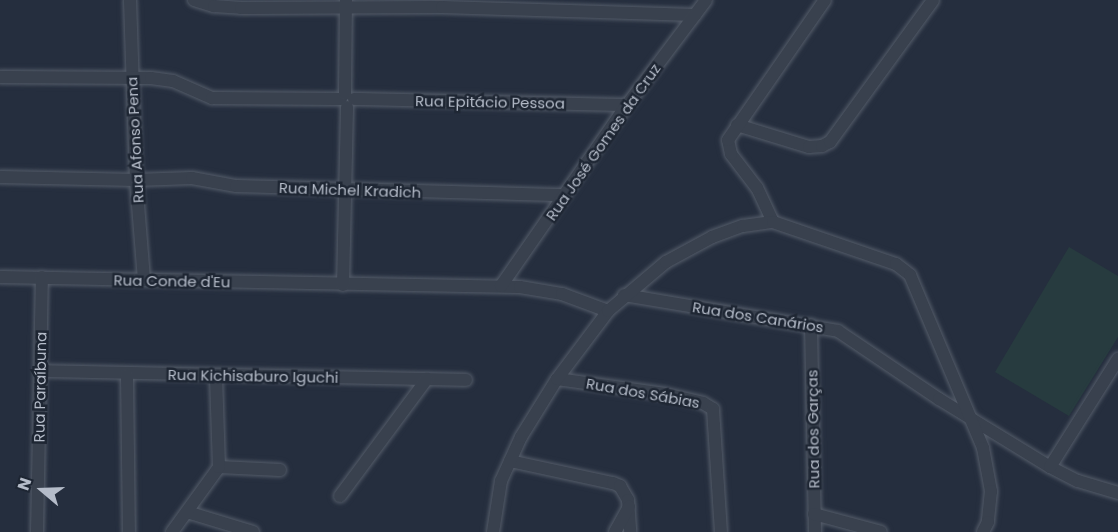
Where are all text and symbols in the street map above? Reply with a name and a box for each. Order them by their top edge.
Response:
street label: Rua José Gomes da Cruz [542,60,664,224]
street label: Rua Afonso Pena [123,76,147,204]
street label: Rua Epitácio Pessoa [415,92,565,112]
street label: Rua Michel Kradich [279,179,421,201]
street label: Rua Conde d'Eu [113,271,231,291]
street label: Rua dos Canários [691,298,825,336]
street label: Rua Paraíbuna [30,332,50,442]
street label: Rua Kichisaburo Iguchi [168,366,338,386]
street label: Rua dos Garças [803,369,823,489]
street label: Rua dos Sábias [585,374,701,412]
north arrow [12,460,72,520]
text: N [12,475,37,493]

